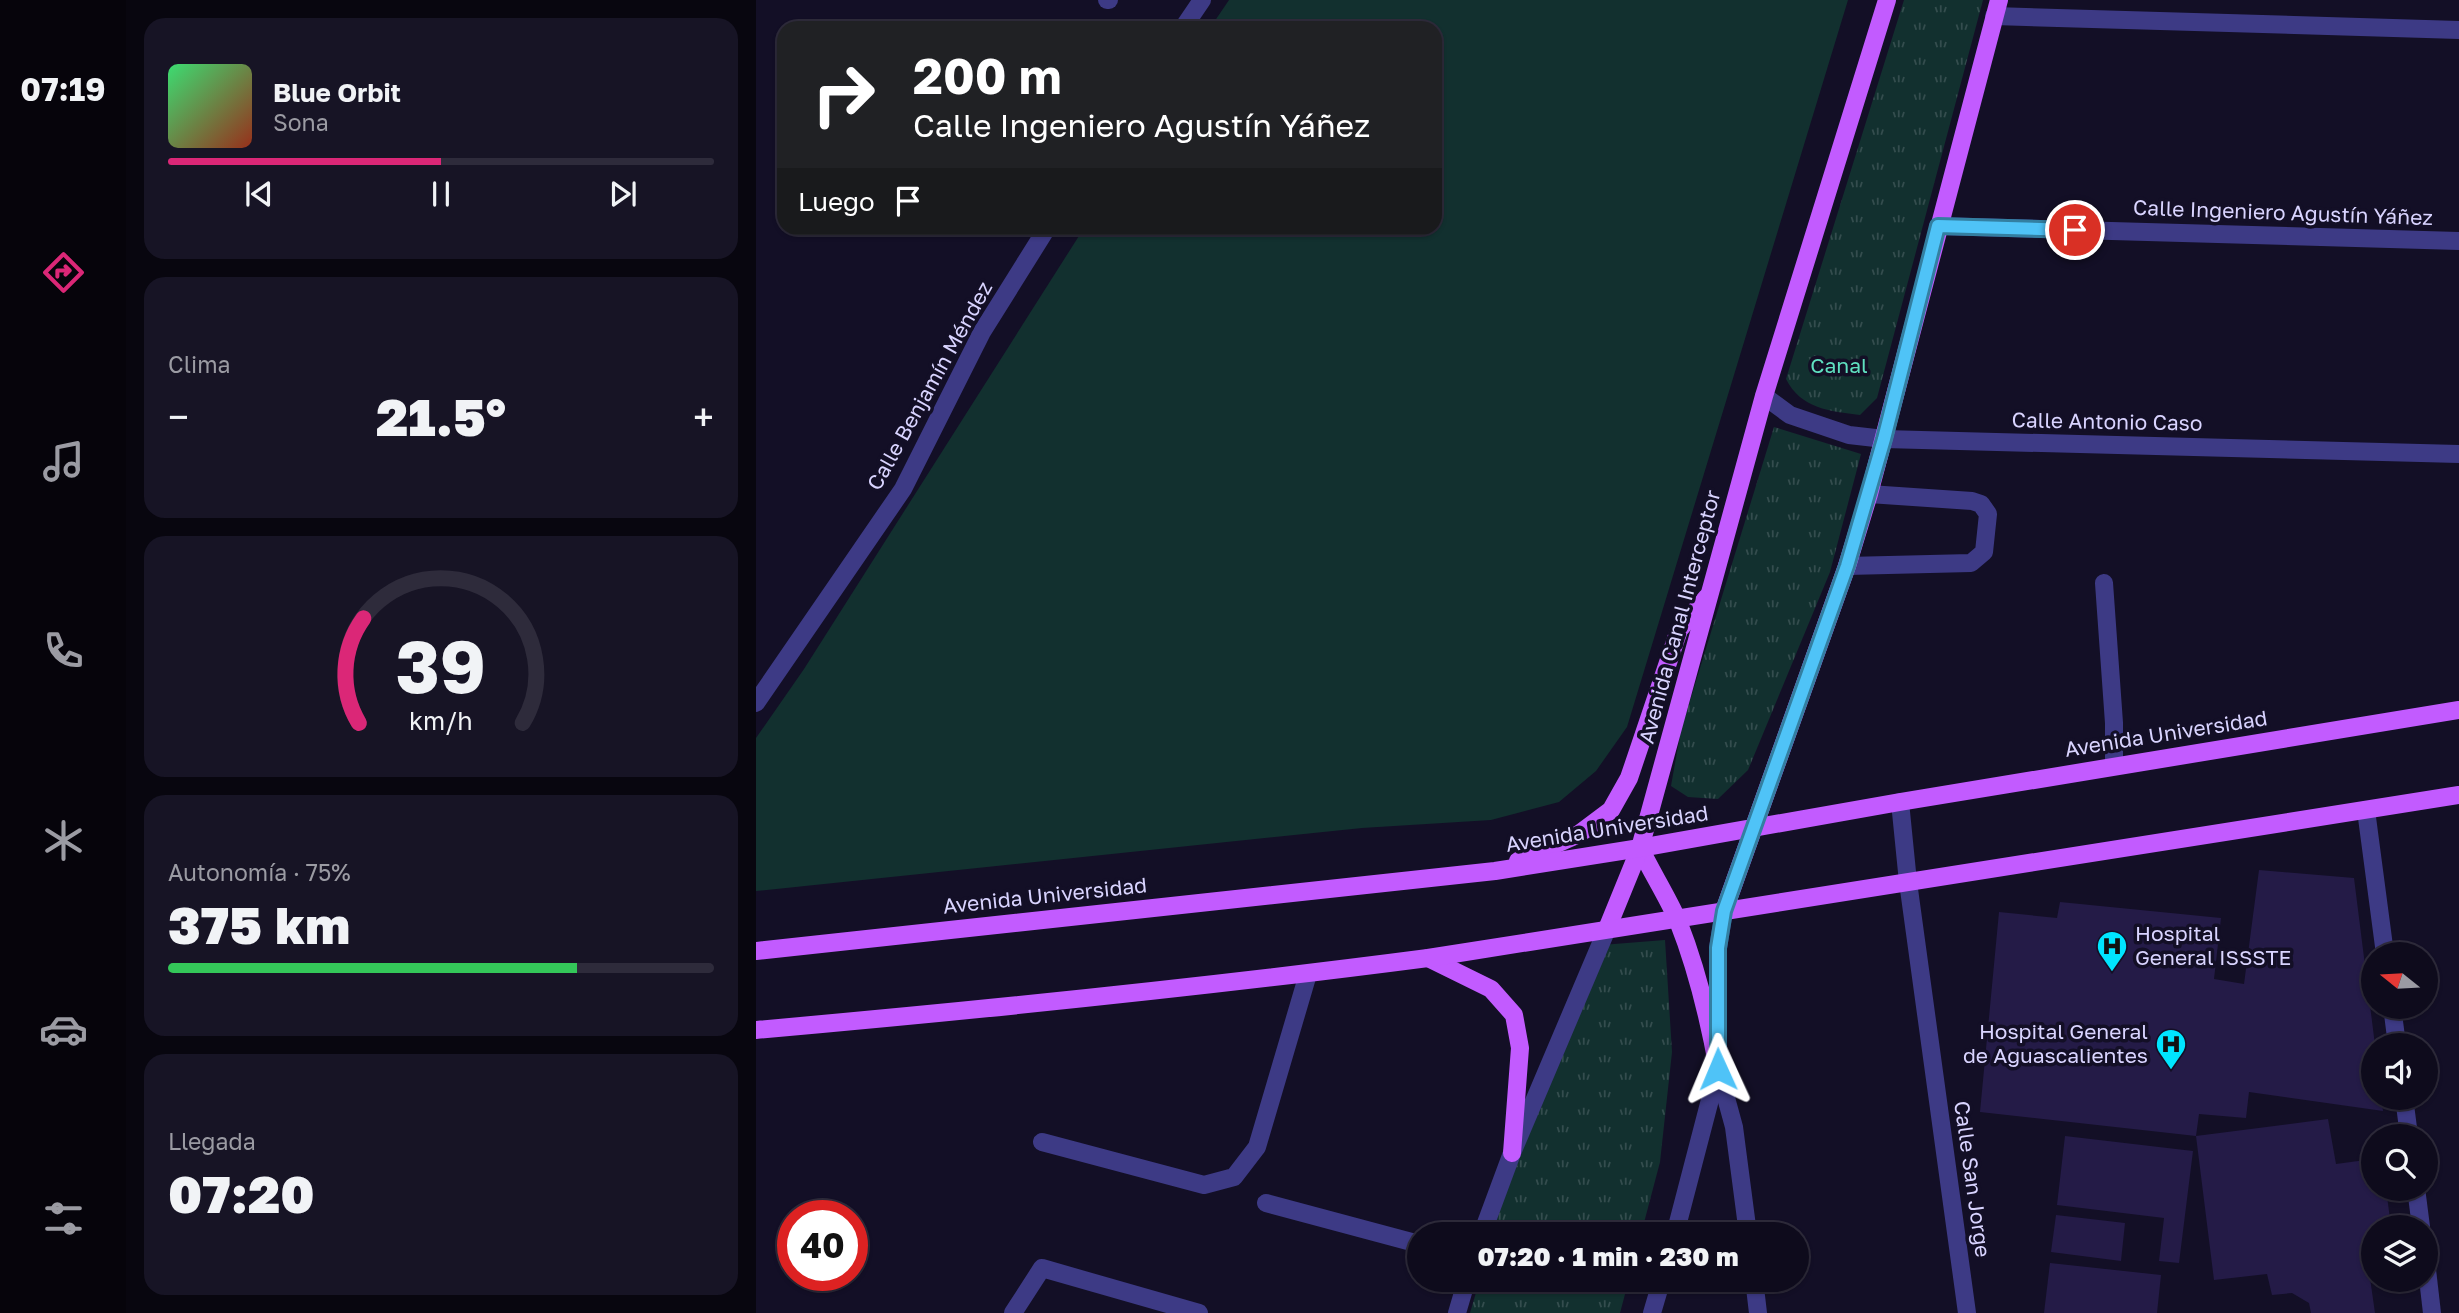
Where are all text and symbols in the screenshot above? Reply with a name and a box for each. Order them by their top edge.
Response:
text: 200 m [913,46,1062,105]
icon: right [798,49,889,140]
text: 07:19 [20,70,106,108]
text: Blue Orbit [273,77,401,108]
text: Calle Ingeniero Agustín Yáñez [913,106,1370,144]
text: Sona [273,108,329,136]
icon: previous [240,175,278,213]
icon: pause [422,175,460,213]
icon: next [604,175,642,213]
icon: arrive [889,182,927,220]
text: Luego [798,186,875,217]
street label: Calle Ingeniero Agustín Yáñez [2133,194,2433,230]
pin [2045,200,2105,260]
icon: arrive [2056,211,2094,249]
icon: directions [39,248,88,297]
street label: Calle Benjamín Méndez [861,277,997,495]
text: Clima [168,350,231,378]
park label: Canal [1810,352,1868,378]
text: 21.5° [376,385,506,447]
text: − [168,394,189,439]
text: + [693,394,714,439]
street label: Calle Antonio Caso [2011,406,2203,436]
icon: music [39,437,88,486]
street label: Avenida Canal Interceptor [1633,487,1725,746]
text: 39 [396,622,486,709]
icon: phone [39,626,88,675]
text: km/h [409,704,473,735]
street label: Avenida Universidad [2063,704,2269,762]
street label: Avenida Universidad [1504,799,1710,857]
icon: climate [39,816,88,865]
text: Autonomía · 75% [168,858,351,886]
street label: Avenida Universidad [942,871,1148,919]
text: 375 km [168,893,350,955]
place label: Hospital General ISSSTE [2135,920,2291,970]
hospital icon: Hospital General ISSSTE [2095,929,2129,973]
north arrow [2361,942,2438,1018]
map controls [2361,942,2438,1292]
icon: car [39,1005,88,1054]
place label: Hospital General de Aguascalientes [1963,1018,2148,1068]
hospital icon: Hospital General de Aguascalientes [2154,1027,2188,1071]
position arrow [1681,1032,1755,1106]
button: sound [2361,1033,2438,1110]
street label: Calle San Jorge [1949,1099,1997,1259]
button: search [2361,1124,2438,1201]
text: Llegada [168,1127,256,1155]
text: 07:20 [168,1162,314,1224]
icon: filters [39,1194,88,1243]
speed limit sign: 40 [777,1200,868,1291]
button: layers [2361,1215,2438,1292]
text: 07:20 · 1 min · 230 m [1477,1241,1739,1272]

